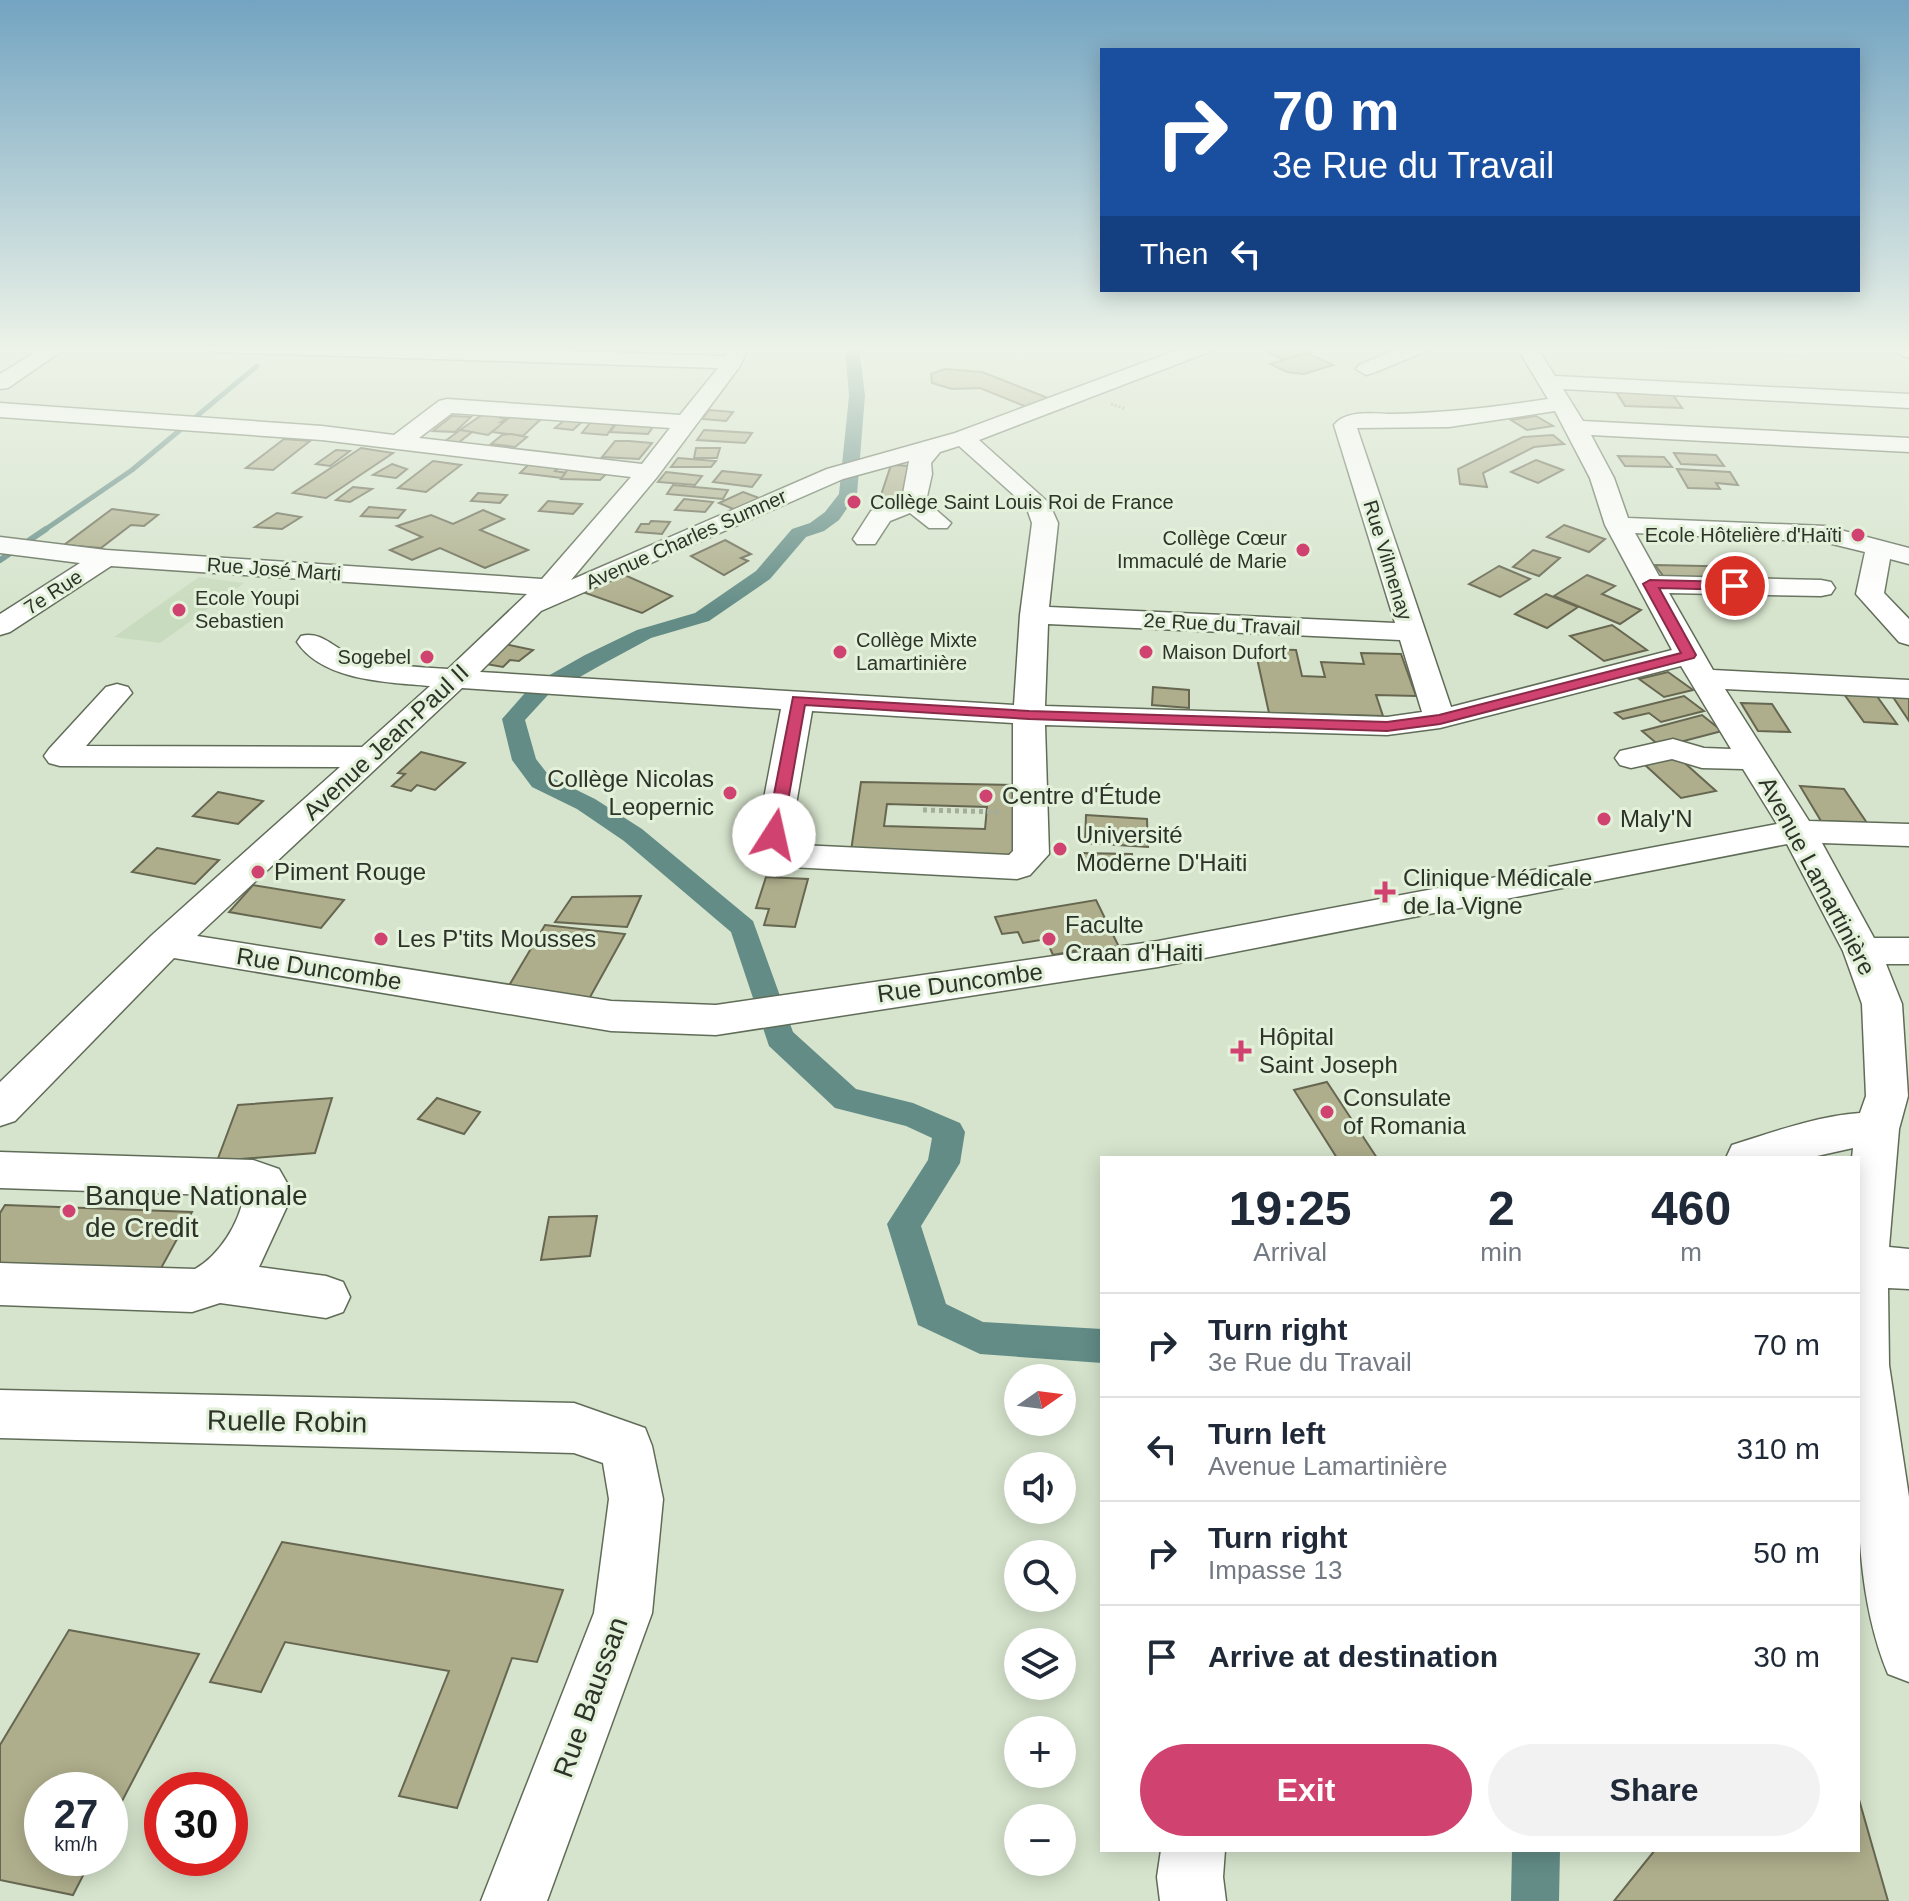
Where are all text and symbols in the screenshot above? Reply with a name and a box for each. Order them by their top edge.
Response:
text: 70 m [1272,79,1400,142]
icon: right [1140,80,1244,184]
text: 3e Rue du Travail [1272,145,1554,186]
icon: left [1224,232,1268,276]
text: Then [1140,237,1208,270]
street label: Avenue Charles Sumner [582,485,790,593]
place label: Collège Saint Louis Roi de France [870,491,1174,513]
marker: Collège Saint Louis Roi de France [845,493,863,511]
street label: Rue Vilmenay [1359,497,1417,623]
place label: Ecole Hôtelière d'Haïti [1645,524,1842,546]
marker: Ecole Hôtelière d'Haïti [1849,526,1867,544]
place label: Collège Cœur Immaculé de Marie [1117,527,1287,572]
marker: Collège Cœur Immaculé de Marie [1294,541,1312,559]
pin [1701,552,1769,620]
street label: Rue José Marti [206,553,342,585]
icon: arrive [1713,564,1757,608]
street label: 7e Rue [20,565,86,619]
place label: Ecole Youpi Sebastien [195,587,300,632]
marker: Ecole Youpi Sebastien [170,601,188,619]
street label: 2e Rue du Travail [1143,609,1301,639]
place label: Collège Mixte Lamartinière [856,629,977,674]
place label: Maison Dufort [1162,641,1287,663]
marker: Collège Mixte Lamartinière [831,643,849,661]
marker: Maison Dufort [1137,643,1155,661]
place label: Sogebel [338,646,411,668]
marker: Sogebel [418,648,436,666]
street label: Avenue Jean-Paul II [298,658,474,825]
place label: Collège Nicolas Leopernic [547,765,714,820]
street label: Avenue Lamartinière [1754,772,1881,980]
place label: Centre d'Étude [1002,782,1161,809]
marker: Collège Nicolas Leopernic [721,784,739,802]
marker: Centre d'Étude [977,787,995,805]
position arrow [732,793,816,877]
place label: Maly'N [1620,805,1693,832]
marker: Maly'N [1595,810,1613,828]
place label: Université Moderne D'Haiti [1076,821,1247,876]
marker: Université Moderne D'Haiti [1051,840,1069,858]
place label: Piment Rouge [274,858,426,885]
marker: Piment Rouge [249,863,267,881]
place label: Clinique Médicale de la Vigne [1403,864,1592,919]
marker: Clinique Médicale de la Vigne [1374,881,1396,903]
place label: Faculte Craan d'Haiti [1065,911,1203,966]
place label: Les P'tits Mousses [397,925,596,952]
marker: Les P'tits Mousses [372,930,390,948]
marker: Faculte Craan d'Haiti [1040,930,1058,948]
street label: Rue Duncombe [235,942,404,995]
street label: Rue Duncombe [875,958,1044,1007]
place label: Hôpital Saint Joseph [1259,1023,1398,1078]
marker: Hôpital Saint Joseph [1230,1040,1252,1062]
place label: Consulate of Romania [1343,1084,1466,1139]
marker: Consulate of Romania [1318,1103,1336,1121]
place label: Banque Nationale de Credit [85,1180,308,1243]
text: 19:25 [1229,1182,1352,1235]
text: 2 [1488,1182,1515,1235]
text: 460 [1651,1182,1731,1235]
marker: Banque Nationale de Credit [60,1202,78,1220]
text: Arrival [1253,1237,1327,1267]
text: min [1480,1237,1522,1267]
text: m [1680,1237,1702,1267]
text: Turn right [1208,1313,1347,1346]
icon: right [1140,1323,1184,1367]
text: 70 m [1753,1328,1820,1361]
text: 3e Rue du Travail [1208,1347,1412,1377]
north arrow [1004,1364,1076,1436]
map controls [1004,1364,1076,1876]
street label: Ruelle Robin [207,1405,367,1438]
text: Turn left [1208,1417,1326,1450]
icon: left [1140,1427,1184,1471]
text: 310 m [1737,1432,1820,1465]
text: Avenue Lamartinière [1208,1451,1447,1481]
button: sound [1004,1452,1076,1524]
text: Turn right [1208,1521,1347,1554]
icon: right [1140,1531,1184,1575]
text: 50 m [1753,1536,1820,1569]
button: search [1004,1540,1076,1612]
text: Impasse 13 [1208,1555,1342,1585]
street label: Rue Baussan [547,1613,634,1781]
button: layers [1004,1628,1076,1700]
icon: arrive [1140,1635,1184,1679]
text: Arrive at destination [1208,1640,1498,1673]
text: 30 m [1753,1640,1820,1673]
button: + [1004,1716,1076,1788]
button: Exit [1140,1744,1472,1836]
button: Share [1488,1744,1820,1836]
speed limit sign: 30 [144,1772,248,1876]
text: 27 [54,1792,98,1836]
button: − [1004,1804,1076,1876]
text: km/h [54,1833,98,1855]

